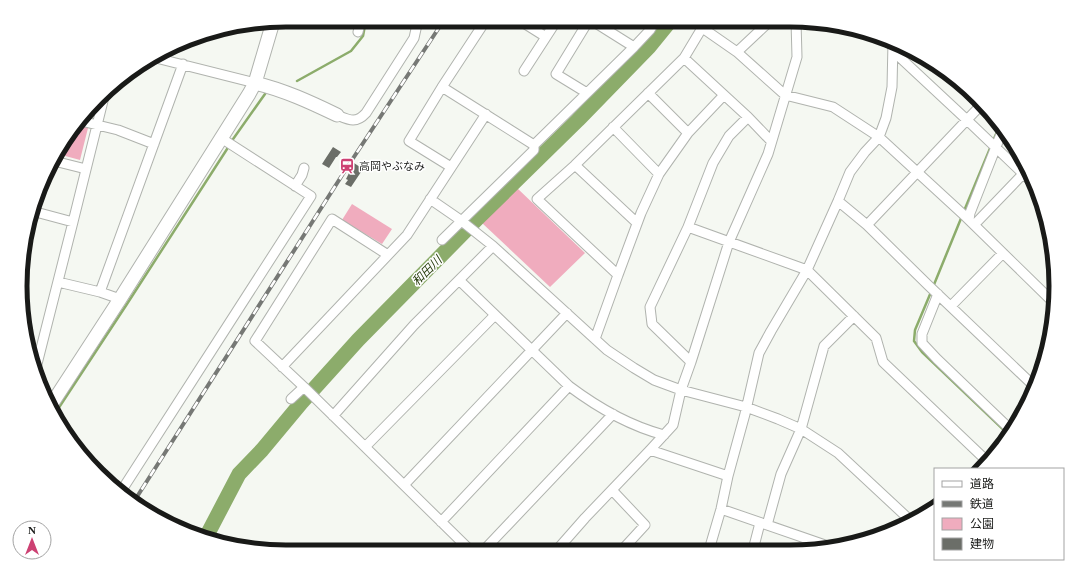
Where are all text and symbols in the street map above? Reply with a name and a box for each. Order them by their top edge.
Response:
station icon: 高岡やぶなみ [338,157,356,175]
place label: 高岡やぶなみ [359,160,425,172]
water label: 和田川 [409,252,446,289]
legend [934,468,1064,560]
text: 道路 [970,477,994,491]
text: 鉄道 [970,497,994,511]
text: 公園 [970,517,994,531]
north arrow [12,520,52,560]
text: N [28,524,36,536]
text: 建物 [970,537,994,551]

